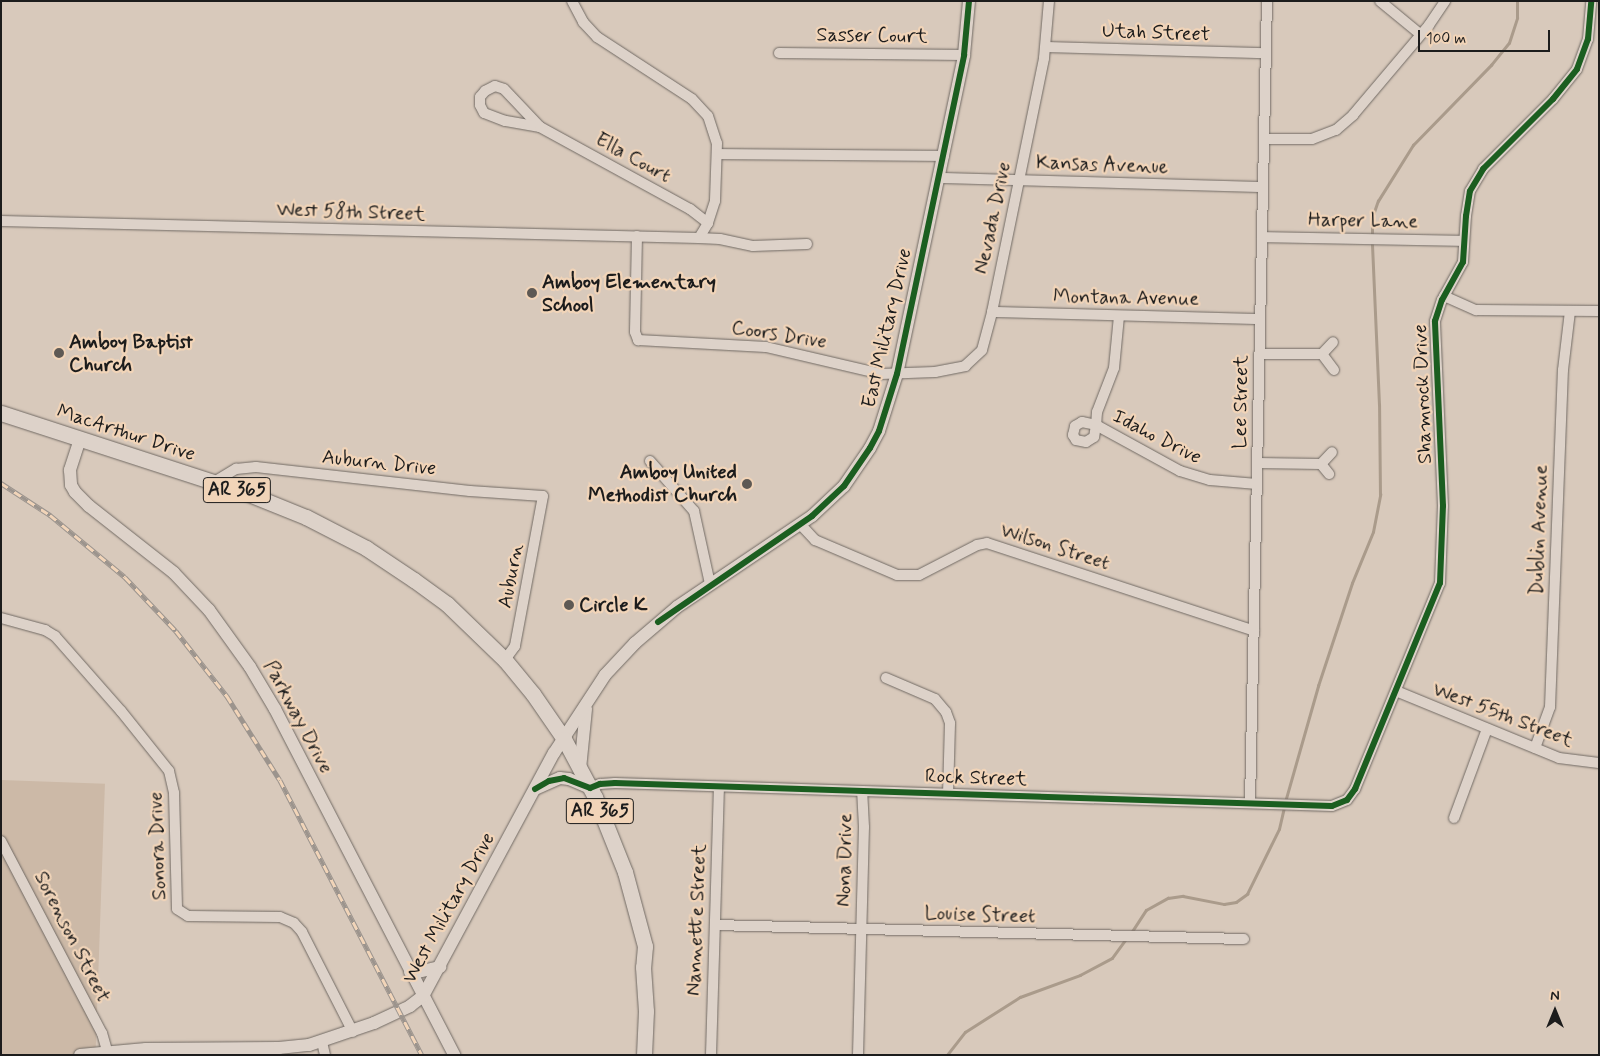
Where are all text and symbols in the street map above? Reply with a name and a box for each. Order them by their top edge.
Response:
street label: Utah Street [1102,19,1210,47]
scale bar [1420,20,1552,52]
street label: Sasser Court [817,23,927,49]
text: 100 m [1426,29,1466,49]
street label: Ella Court [590,127,676,189]
street label: Kansas Avenue [1037,151,1167,179]
street label: Nevada Drive [969,160,1017,276]
street label: West 58th Street [276,197,426,227]
street label: Harper Lane [1310,208,1416,234]
street label: East Military Drive [857,246,917,410]
place label: Amboy Elementary School [542,270,715,317]
street label: Montana Avenue [1053,285,1199,311]
marker: Amboy Elementary School [526,287,538,299]
street label: Coors Drive [730,316,828,354]
street label: Shamrock Drive [1409,325,1437,463]
place label: Amboy Baptist Church [69,330,191,377]
marker: Amboy Baptist Church [53,347,65,359]
street label: Lee Street [1228,355,1254,449]
street label: MacArthur Drive [54,399,198,467]
street label: Idaho Drive [1109,404,1205,470]
street label: Auburn Drive [321,445,437,481]
place label: Amboy United Methodist Church [588,460,737,507]
street label: Dublin Avenue [1525,467,1553,593]
road number: AR 365 [202,474,272,506]
marker: Amboy United Methodist Church [741,478,753,490]
street label: Wilson Street [996,518,1114,576]
street label: Auburn [493,542,529,610]
place label: Circle K [579,593,648,617]
marker: Circle K [563,599,575,611]
street label: Parkway Drive [259,657,337,777]
street label: West 55th Street [1429,677,1577,753]
street label: Rock Street [925,764,1027,792]
street label: Sonora Drive [144,791,172,901]
road number: AR 365 [565,794,635,828]
street label: Nona Drive [832,814,858,906]
street label: West Military Drive [398,828,500,988]
street label: Nannette Street [682,844,712,996]
street label: Sorenson Street [29,868,115,1006]
street label: Louise Street [922,901,1038,929]
north arrow [1530,986,1580,1036]
text: N [1550,987,1560,1005]

